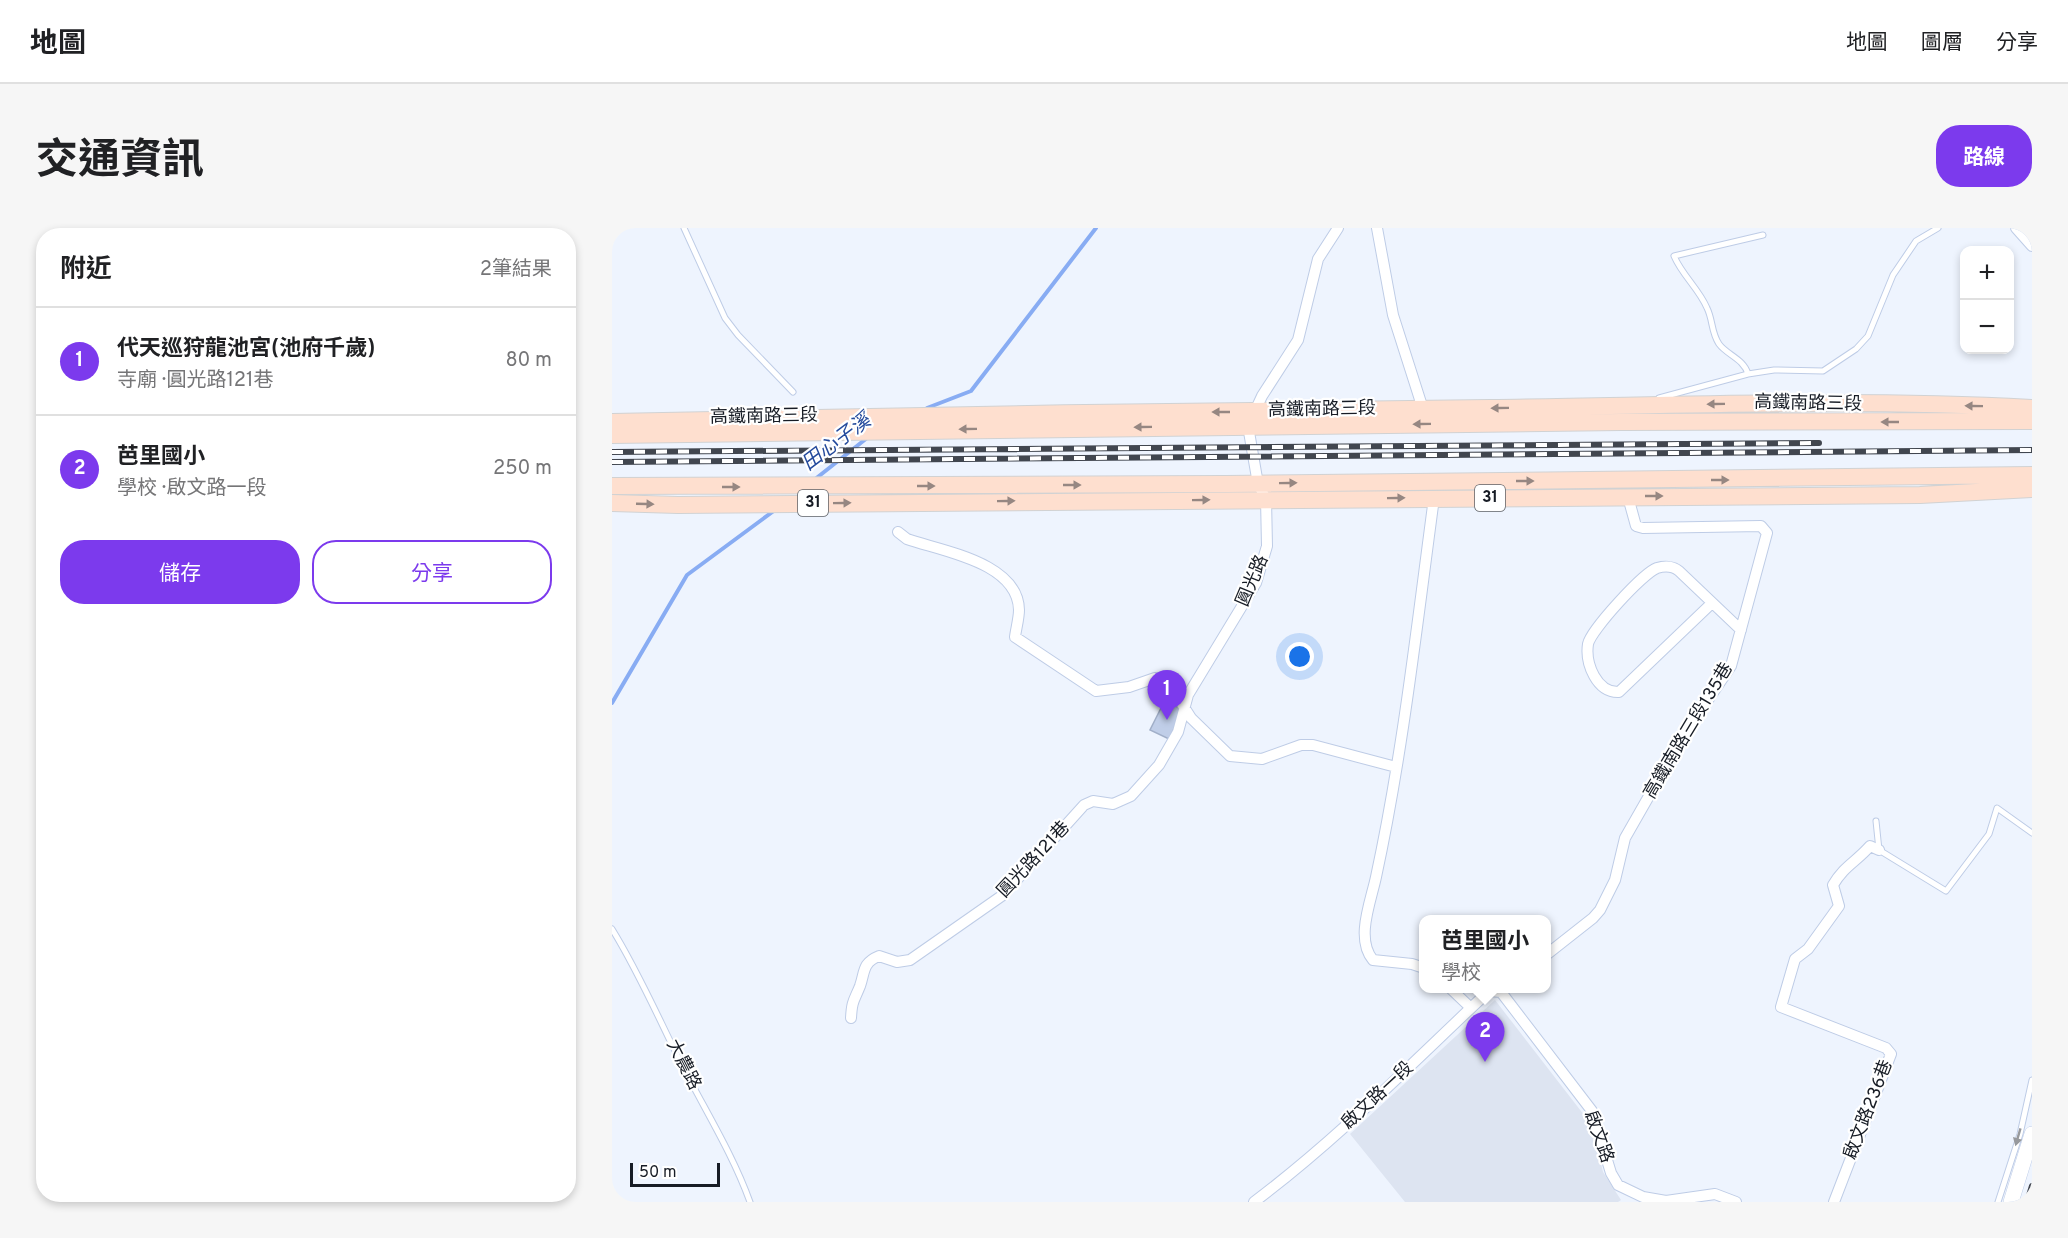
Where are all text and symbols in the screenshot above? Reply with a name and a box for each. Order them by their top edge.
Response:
text: 地圖 [30,27,86,63]
text: 地圖 [1846,30,1888,57]
text: 圖層 [1921,30,1963,57]
text: 分享 [1996,30,2038,57]
button: 路線 [1936,125,2032,187]
text: 交通資訊 [36,136,204,189]
map controls [1960,246,2014,354]
button: + [1960,246,2014,300]
text: 附近 [60,254,112,287]
text: 2筆結果 [480,257,552,283]
button: − [1960,300,2014,354]
text: 代天巡狩龍池宮(池府千歲) [117,336,375,363]
text: 1 [76,348,84,374]
text: 80 m [506,348,552,374]
text: 寺廟 · 圓光路121巷 [117,368,274,394]
street label: 高鐵南路三段 [1754,392,1862,416]
street label: 高鐵南路三段 [1268,398,1376,422]
one-way arrow [1706,399,1725,408]
one-way arrow [1964,402,1983,411]
one-way arrow [1490,403,1509,413]
street label: 高鐵南路三段 [710,405,818,429]
water label: 田心子溪 [797,407,879,477]
one-way arrow [1211,407,1230,417]
one-way arrow [1880,417,1899,427]
one-way arrow [1412,419,1431,429]
one-way arrow [1133,422,1152,432]
one-way arrow [959,424,978,434]
text: 芭里國小 [117,444,205,471]
text: 2 [73,456,86,482]
text: 250 m [493,456,552,482]
one-way arrow [1710,475,1729,485]
text: 學校 · 啟文路一段 [117,476,266,502]
one-way arrow [1515,476,1534,486]
one-way arrow [1278,479,1297,488]
one-way arrow [1062,480,1081,490]
one-way arrow [916,481,935,491]
one-way arrow [721,482,740,492]
road number: 31 [1475,485,1505,511]
road number: 31 [798,490,828,516]
one-way arrow [1644,492,1663,501]
one-way arrow [1386,493,1405,503]
one-way arrow [1191,495,1210,504]
one-way arrow [996,496,1015,506]
one-way arrow [832,498,851,508]
one-way arrow [636,499,655,508]
button: 儲存 [60,540,300,604]
button: 分享 [312,540,552,604]
street label: 圓光路 [1232,552,1274,610]
your location [1285,642,1314,671]
street label: 高鐵南路三段135巷 [1639,659,1739,803]
pin: 1 [1148,670,1186,720]
street label: 圓光路121巷 [993,817,1075,903]
popup [1419,915,1551,993]
text: 芭里國小 [1441,929,1529,956]
text: 學校 [1441,961,1481,987]
pin: 2 [1466,1012,1504,1062]
street label: 大農路 [660,1036,706,1094]
street label: 啟文路一段 [1337,1057,1419,1135]
street label: 啟文路236巷 [1840,1057,1898,1163]
street label: 啟文路 [1578,1108,1618,1166]
one-way arrow [2013,1128,2023,1146]
scale bar [630,1160,720,1188]
text: 50 m [639,1163,677,1183]

